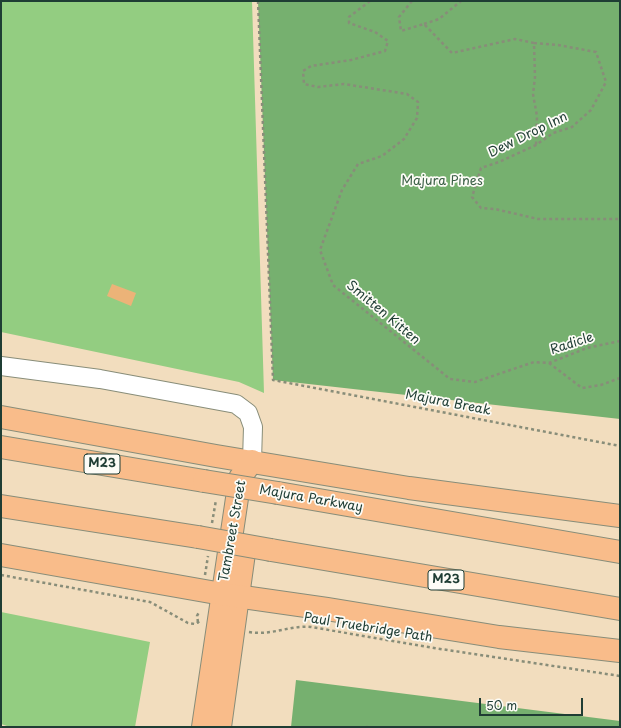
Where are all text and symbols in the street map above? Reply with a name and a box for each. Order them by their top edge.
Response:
street label: Dew Drop Inn [486,109,570,161]
park label: Majura Pines [401,173,483,189]
street label: Smitten Kitten [343,278,423,348]
street label: Radicle [548,330,596,358]
street label: Majura Break [404,387,492,419]
road number: M23 [84,454,120,474]
street label: Tambreet Street [216,479,250,583]
street label: Majura Parkway [258,482,364,516]
road number: M23 [428,570,464,590]
street label: Paul Truebridge Path [303,610,433,646]
scale bar [481,690,585,716]
text: 50 m [486,696,517,714]

